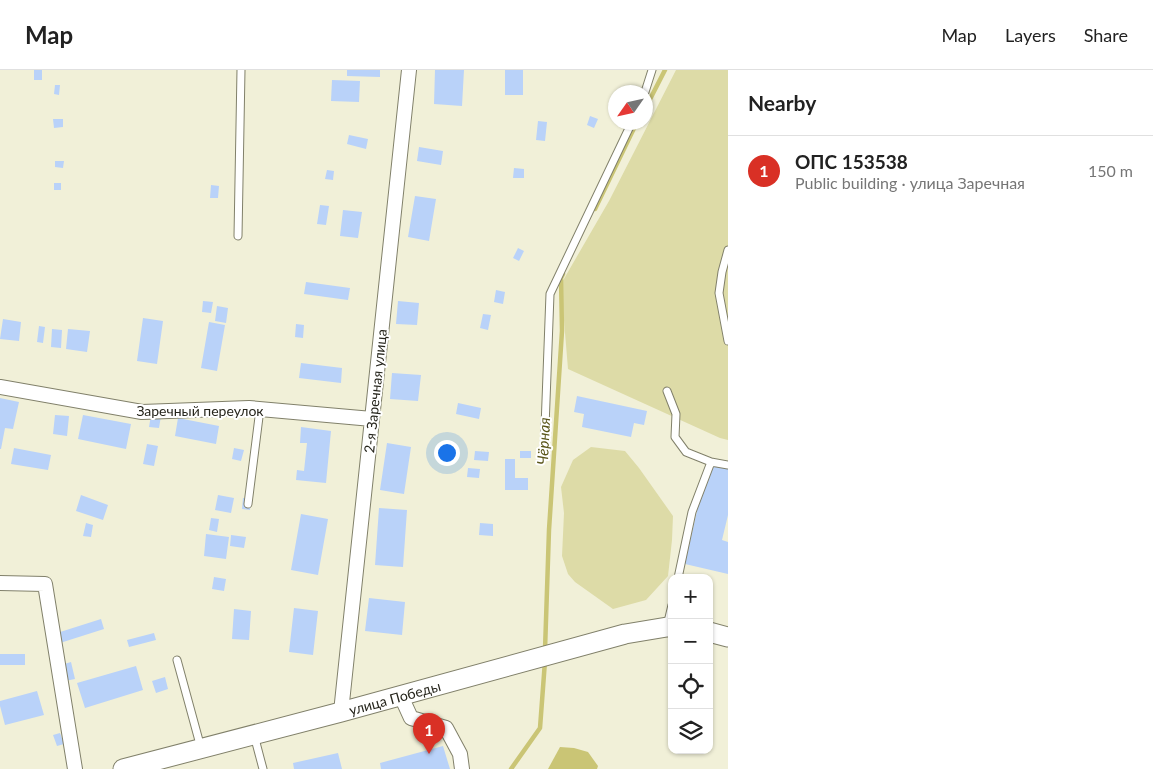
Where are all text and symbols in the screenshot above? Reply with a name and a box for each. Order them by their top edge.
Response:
text: Map [25,20,73,49]
text: Map [941,24,977,46]
text: Layers [1005,24,1056,46]
text: Share [1084,24,1128,46]
north arrow [608,85,653,130]
text: Nearby [748,90,816,115]
text: ОПС 153538 [795,150,908,173]
text: 1 [759,161,769,180]
text: 150 m [1088,161,1133,180]
text: Public building · улица Заречная [795,173,1025,192]
street label: 2-я Заречная улица [360,328,390,454]
street label: Заречный переулок [136,402,264,419]
water label: Чёрная [533,417,553,465]
your location [434,440,460,466]
map controls [668,574,713,754]
button: + [668,574,713,619]
button: − [668,619,713,664]
button: locate [668,664,713,709]
street label: улица Победы [347,677,442,718]
button: layers [668,709,713,754]
pin: 1 [413,713,445,754]

